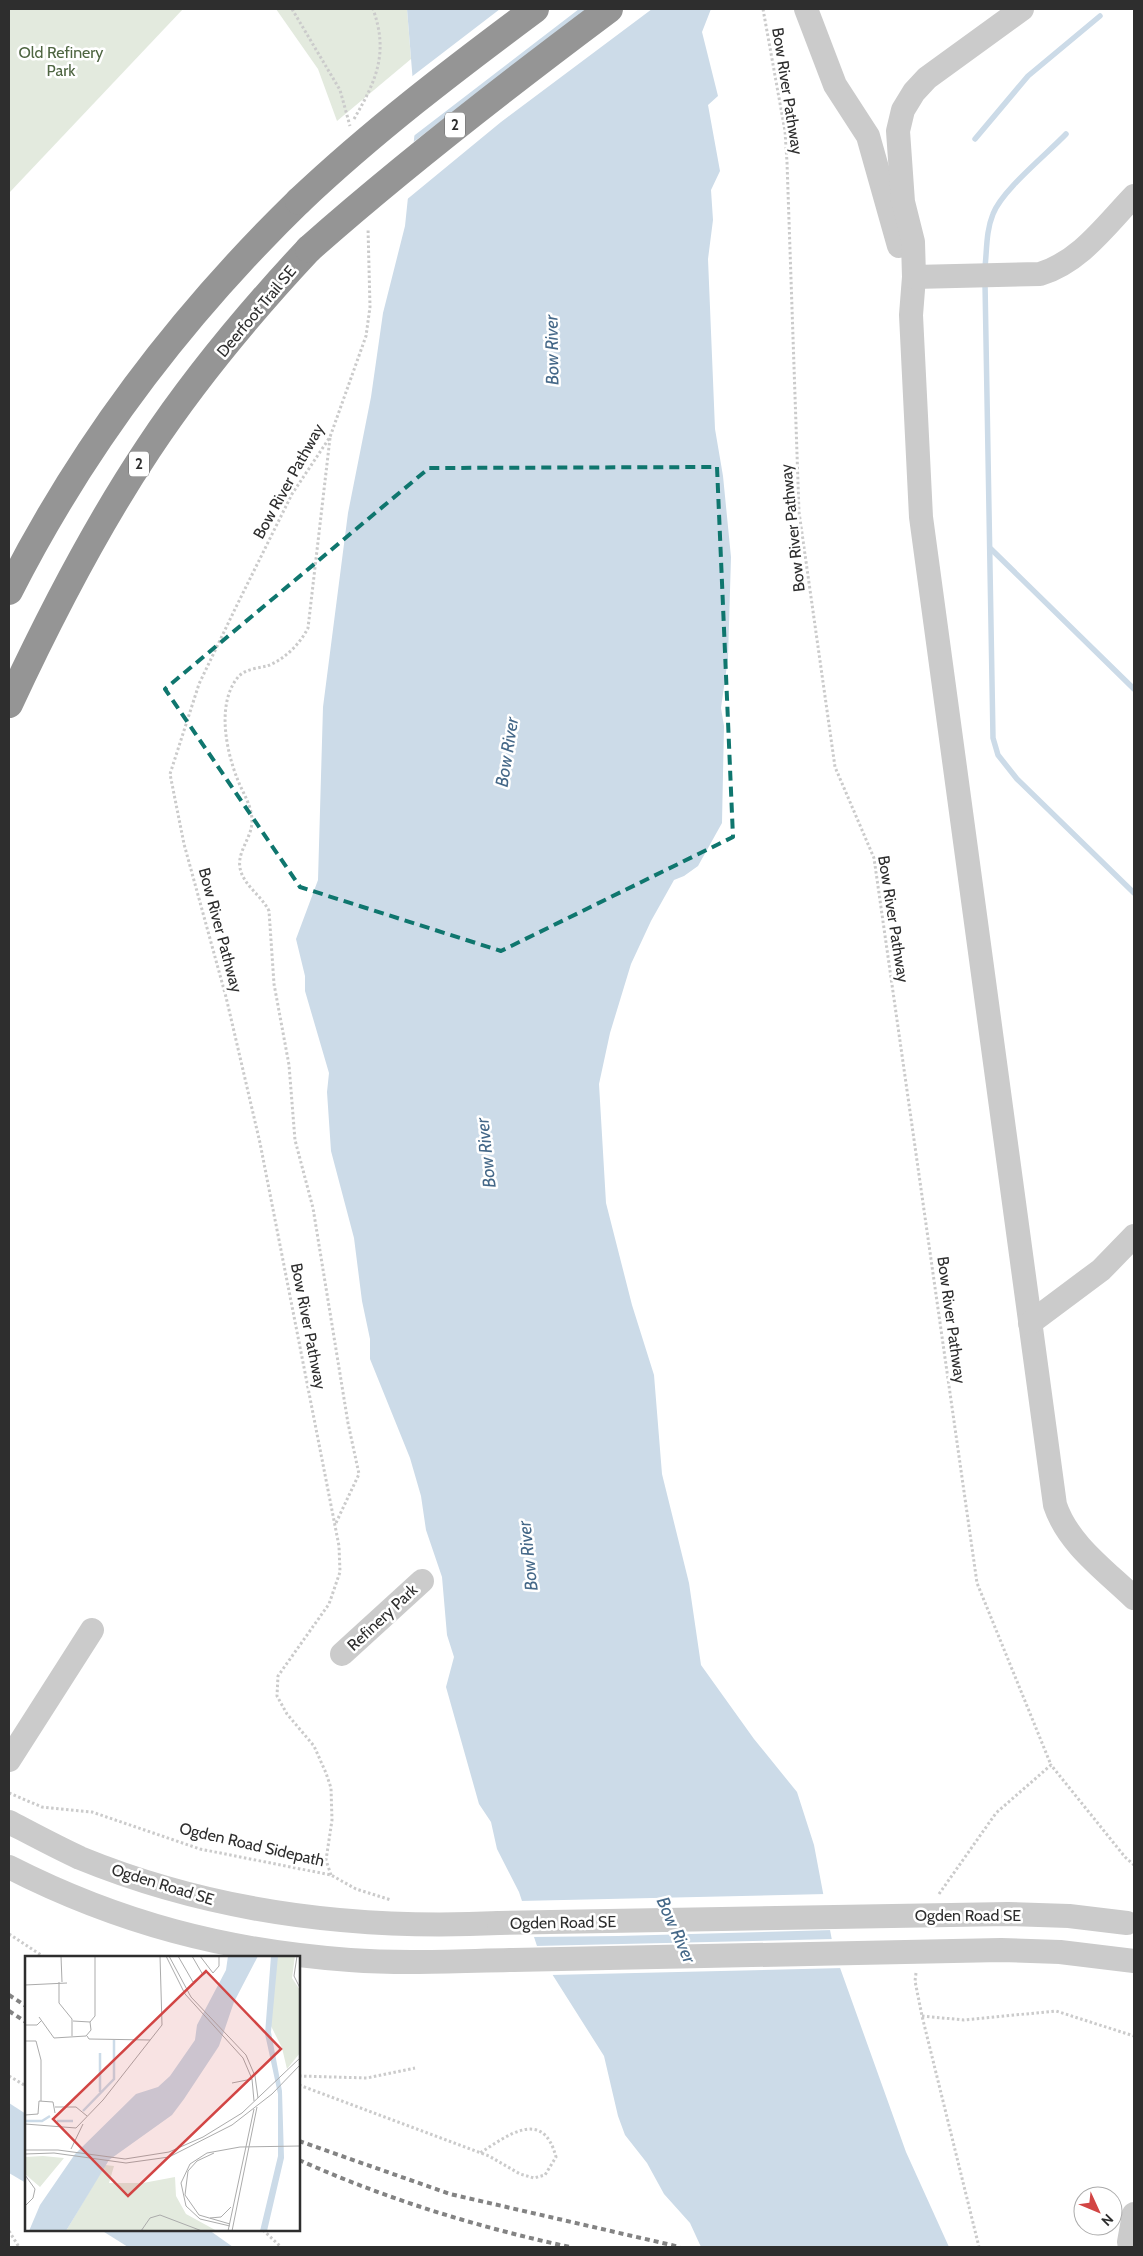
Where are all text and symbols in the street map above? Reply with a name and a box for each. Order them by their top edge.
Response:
street label: Bow River Pathway [768,26,807,156]
park label: Old Refinery Park [19,43,103,80]
road number: 2 [445,112,465,138]
street label: Deerfoot Trail SE [213,262,300,361]
water label: Bow River [540,313,564,385]
street label: Bow River Pathway [249,421,328,542]
road number: 2 [129,452,149,476]
street label: Bow River Pathway [776,463,809,593]
water label: Bow River [491,714,524,788]
street label: Bow River Pathway [874,854,913,984]
street label: Bow River Pathway [195,866,246,995]
water label: Bow River [471,1115,501,1189]
street label: Bow River Pathway [933,1255,970,1385]
street label: Bow River Pathway [287,1261,330,1391]
water label: Bow River [513,1518,543,1592]
street label: Refinery Park [343,1580,422,1655]
street label: Ogden Road Sidepath [177,1819,326,1870]
street label: Ogden Road SE [109,1860,217,1909]
water label: Bow River [652,1893,701,1968]
street label: Ogden Road SE [915,1906,1021,1925]
street label: Ogden Road SE [510,1912,616,1933]
inset map [25,1956,300,2231]
north arrow [1073,2186,1123,2236]
text: N [1097,2210,1117,2230]

